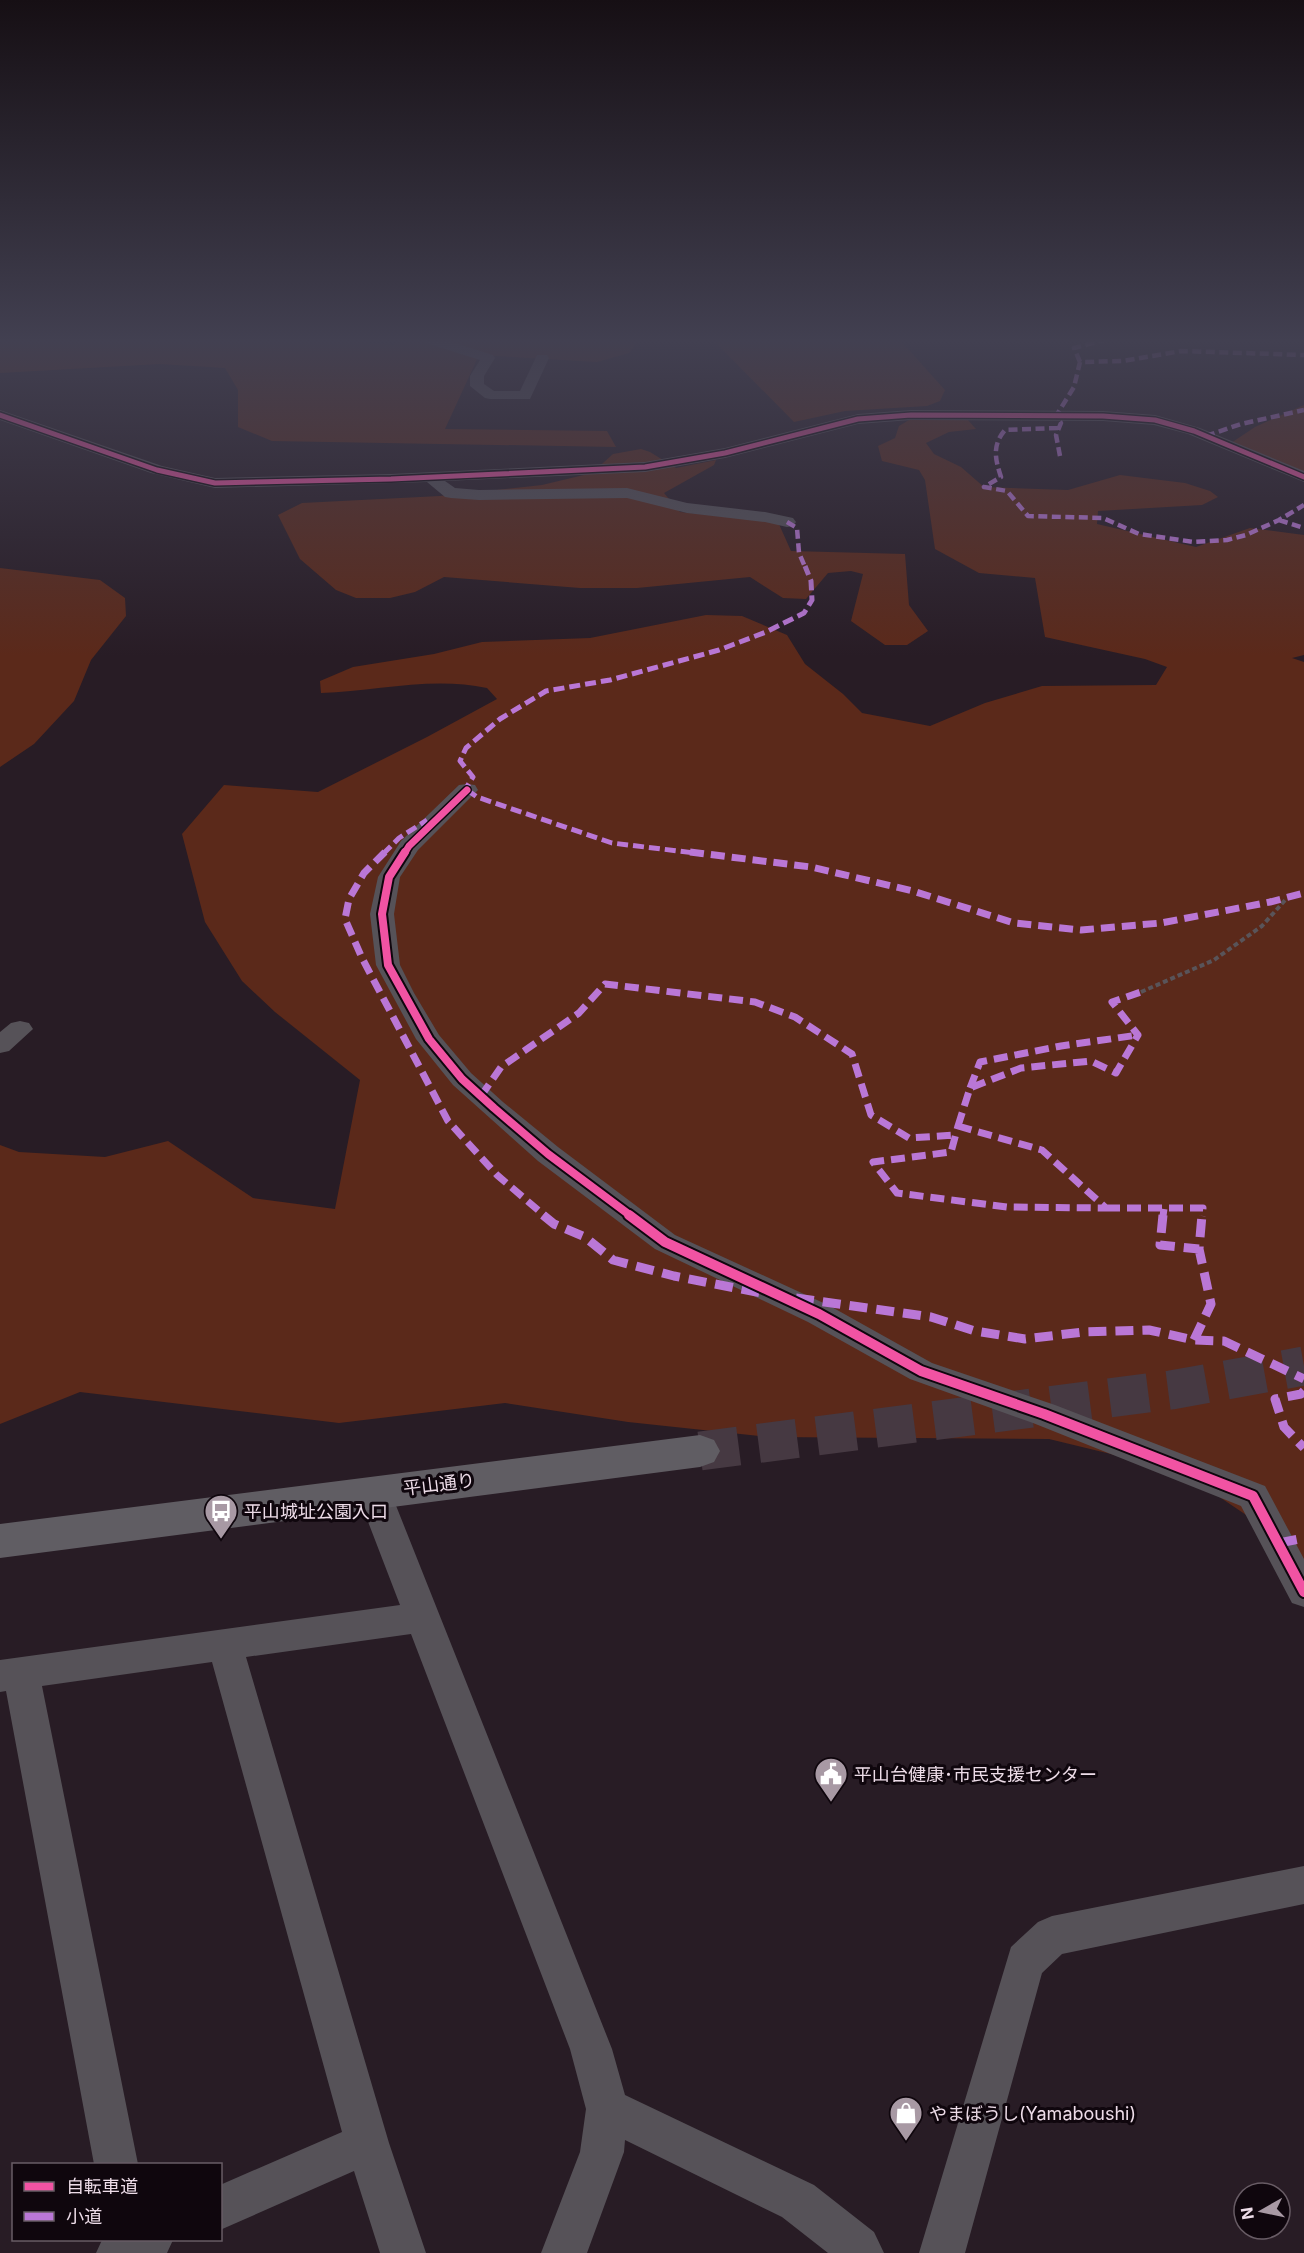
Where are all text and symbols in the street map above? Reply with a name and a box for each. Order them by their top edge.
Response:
street label: 平山通り [402,1469,476,1499]
bus stop icon: 平山城址公園入口 [203,1493,239,1540]
place label: 平山城址公園入口 [244,1501,388,1522]
public building icon: 平山台健康･市民支援センター [813,1756,849,1803]
place label: 平山台健康･市民支援センター [854,1764,1097,1785]
shop icon: やまぼうし(Yamaboushi) [888,2095,924,2142]
place label: やまぼうし(Yamaboushi) [929,2103,1136,2124]
legend [12,2163,222,2241]
text: 自転車道 [66,2176,138,2197]
north arrow [1232,2181,1292,2241]
text: 小道 [66,2206,102,2227]
text: N [1236,2206,1258,2221]

